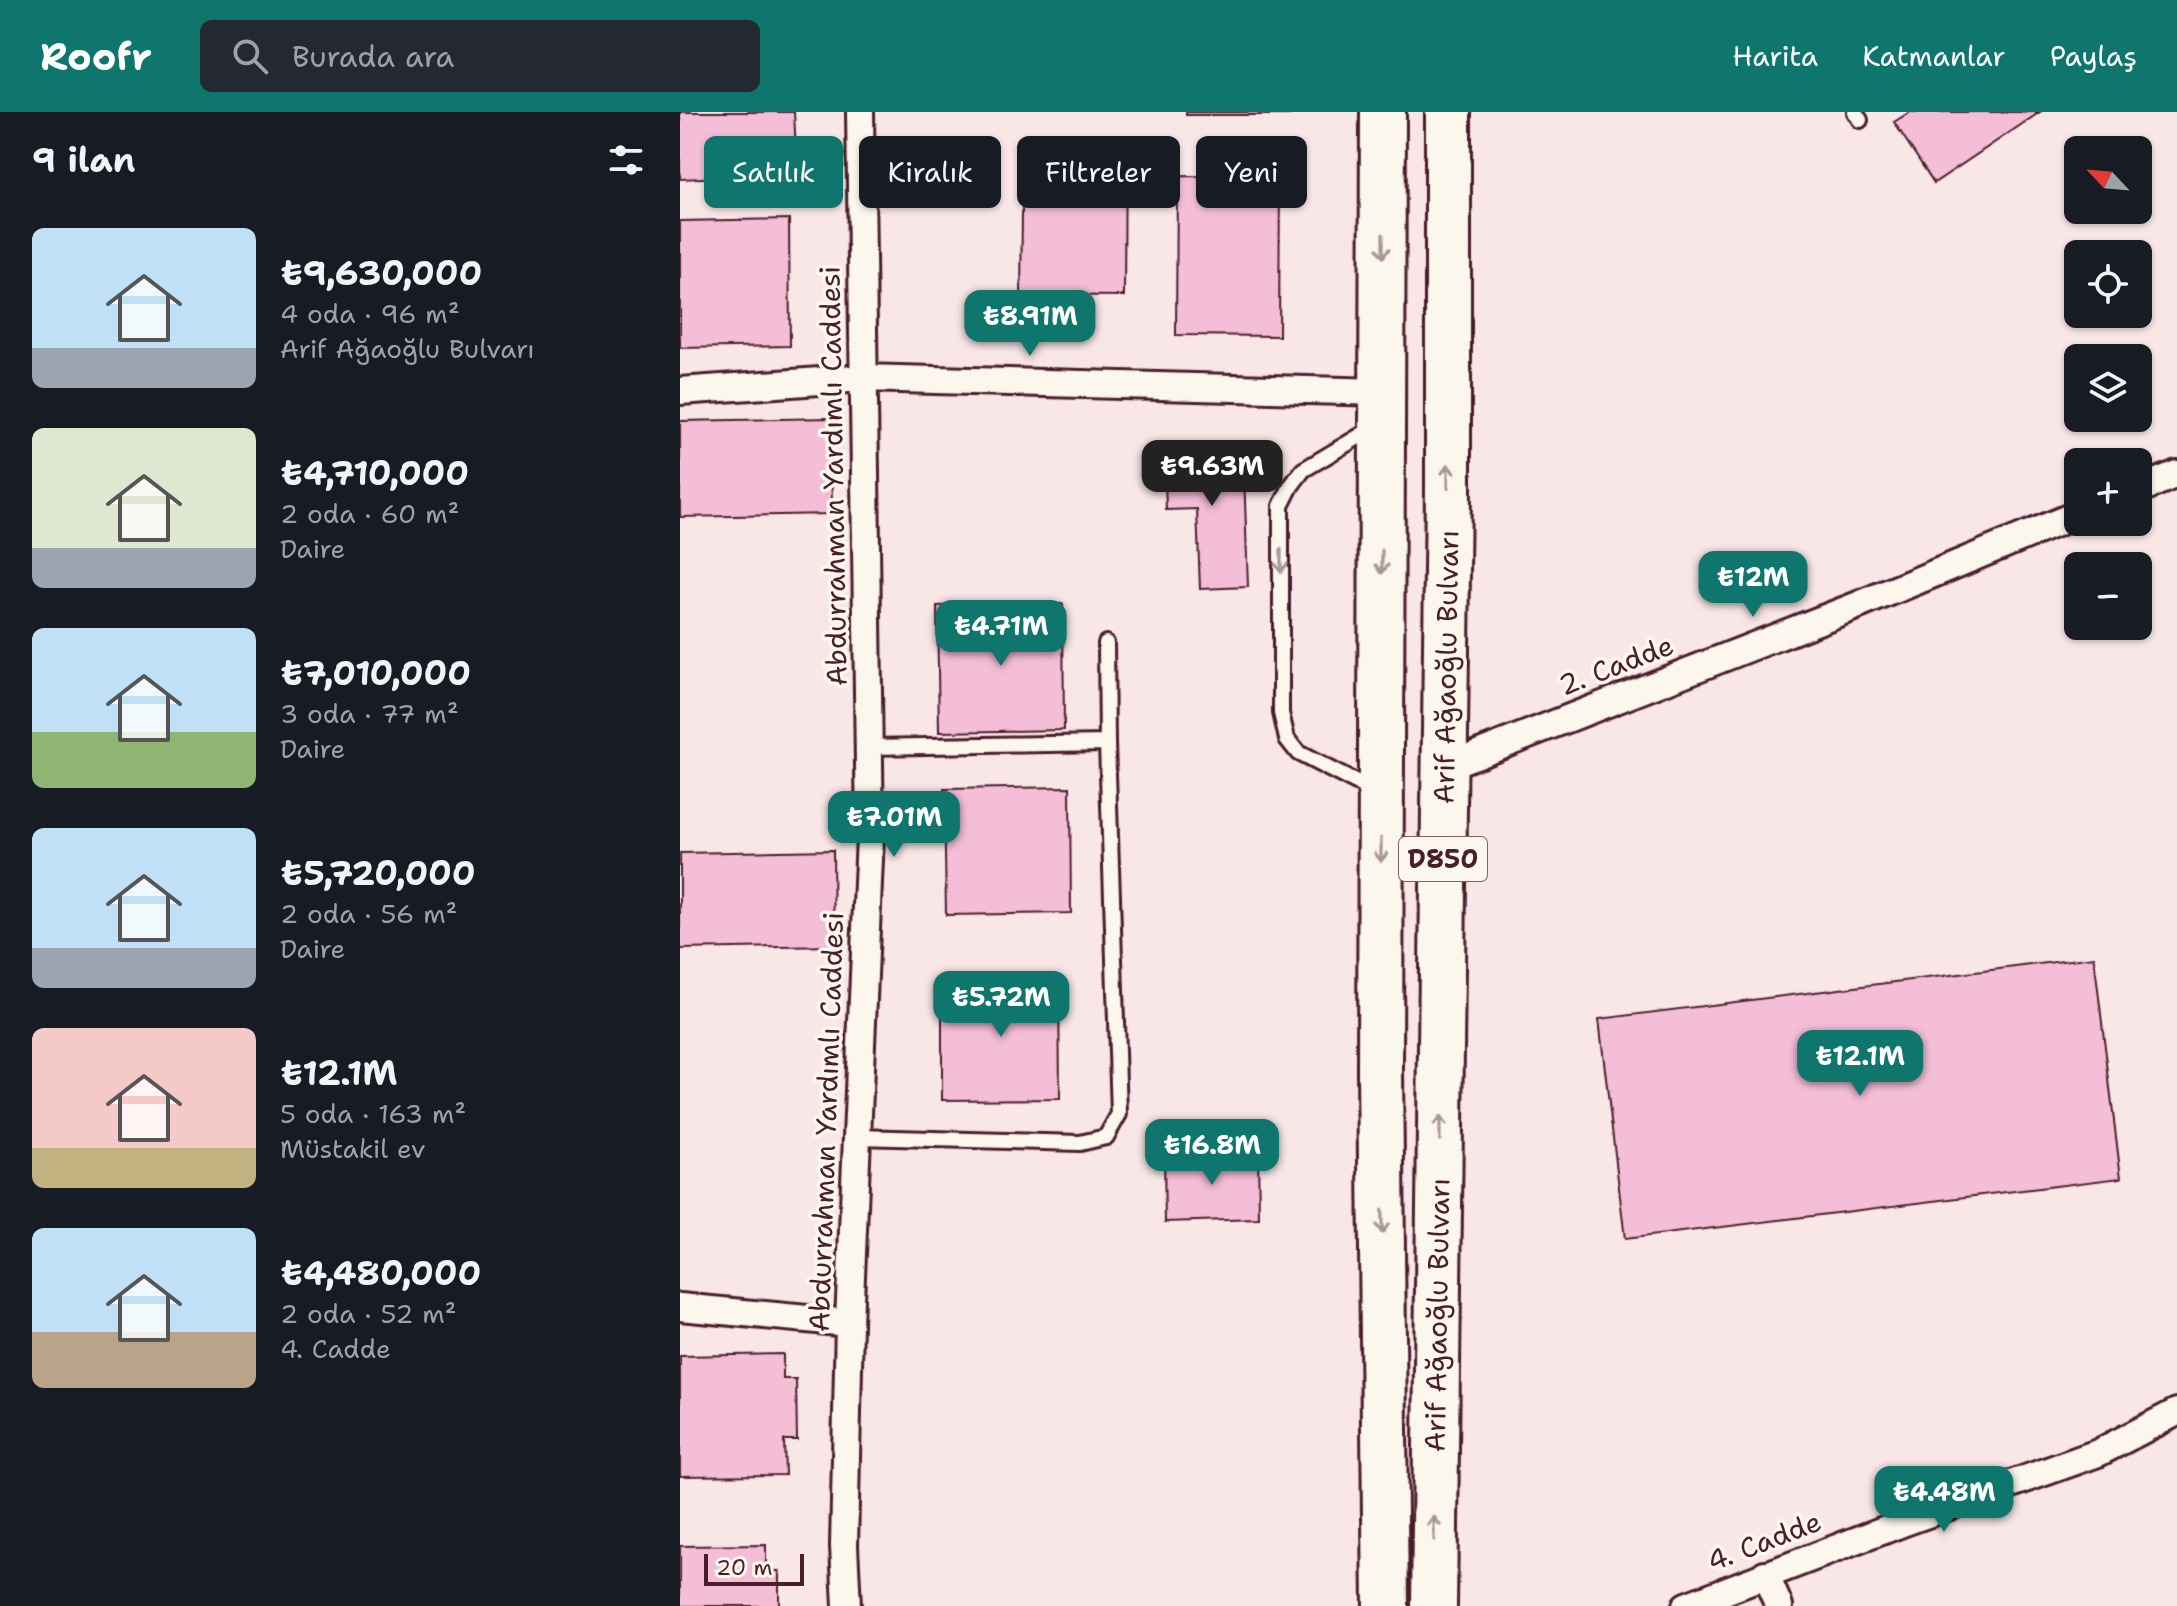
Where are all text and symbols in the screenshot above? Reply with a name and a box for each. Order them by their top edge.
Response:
search box [200,20,760,92]
text: Roofr [40,31,152,82]
icon: search [228,34,272,78]
text: Burada ara [292,36,454,77]
text: Harita [1732,37,1818,75]
text: Katmanlar [1862,37,2006,75]
text: Paylaş [2050,37,2137,75]
chip: Satılık [704,136,843,208]
chip: Kiralık [859,136,1001,208]
chip: Filtreler [1017,136,1180,208]
chip: Yeni [1196,136,1307,208]
north arrow [2064,136,2152,224]
map controls [2064,136,2152,640]
text: 9 ilan [32,137,135,183]
icon: filters [604,138,648,182]
one-way arrow [1375,232,1391,259]
button: locate [2064,240,2152,328]
text: ₺9,630,000 [280,250,482,296]
icon: home [96,260,192,356]
street label: Abdurrahman Yardımlı Caddesi [810,266,856,686]
pin: ₺8.91M [965,290,1095,358]
text: 4 oda · 96 m² [280,296,460,331]
text: ₺8.91M [982,298,1078,333]
text: Arif Ağaoğlu Bulvarı [280,331,535,366]
button: layers [2064,344,2152,432]
pin: ₺9.63M [1147,440,1277,508]
text: ₺9.63M [1160,448,1264,483]
button: + [2064,448,2152,536]
text: ₺4,710,000 [280,450,469,496]
icon: home [96,460,192,556]
one-way arrow [1440,463,1456,490]
text: 2 oda · 60 m² [280,496,460,531]
street label: Arif Ağaoğlu Bulvarı [1425,530,1467,804]
text: Daire [280,531,345,566]
one-way arrow [1273,547,1289,574]
one-way arrow [1374,548,1390,575]
pin: ₺12M [1706,551,1800,619]
button: − [2064,552,2152,640]
text: ₺12M [1716,559,1790,594]
pin: ₺4.71M [936,600,1066,668]
text: ₺4.71M [954,608,1048,643]
street label: 2. Cadde [1553,626,1679,704]
text: ₺7,010,000 [280,650,471,696]
icon: home [96,660,192,756]
text: 3 oda · 77 m² [280,696,459,731]
text: Daire [280,731,345,766]
pin: ₺7.01M [829,791,959,859]
text: ₺7.01M [846,799,942,834]
one-way arrow [1373,836,1389,863]
road number: D850 [1399,837,1487,881]
text: ₺5,720,000 [280,850,476,896]
icon: home [96,860,192,956]
text: 2 oda · 56 m² [280,896,458,931]
street label: Abdurrahman Yardımlı Caddesi [800,911,852,1333]
text: Daire [280,931,345,966]
pin: ₺5.72M [936,971,1066,1039]
text: ₺5.72M [951,979,1051,1014]
pin: ₺12.1M [1795,1030,1925,1098]
text: ₺12.1M [1815,1038,1905,1073]
text: ₺12.1M [280,1050,397,1096]
icon: home [96,1060,192,1156]
text: 5 oda · 163 m² [280,1096,466,1131]
one-way arrow [1432,1115,1447,1142]
pin: ₺16.8M [1147,1119,1277,1187]
text: ₺16.8M [1163,1127,1261,1162]
text: Müstakil ev [280,1131,425,1166]
street label: Arif Ağaoğlu Bulvarı [1416,1178,1458,1452]
one-way arrow [1374,1208,1390,1235]
text: ₺4,480,000 [280,1250,481,1296]
icon: home [96,1260,192,1356]
text: 2 oda · 52 m² [280,1296,457,1331]
text: 4. Cadde [280,1331,391,1366]
pin: ₺4.48M [1879,1466,2009,1534]
text: ₺4.48M [1892,1474,1996,1509]
street label: 4. Cadde [1702,1502,1826,1580]
one-way arrow [1427,1515,1442,1542]
scale bar [704,1550,804,1586]
text: 20 m [716,1553,773,1582]

